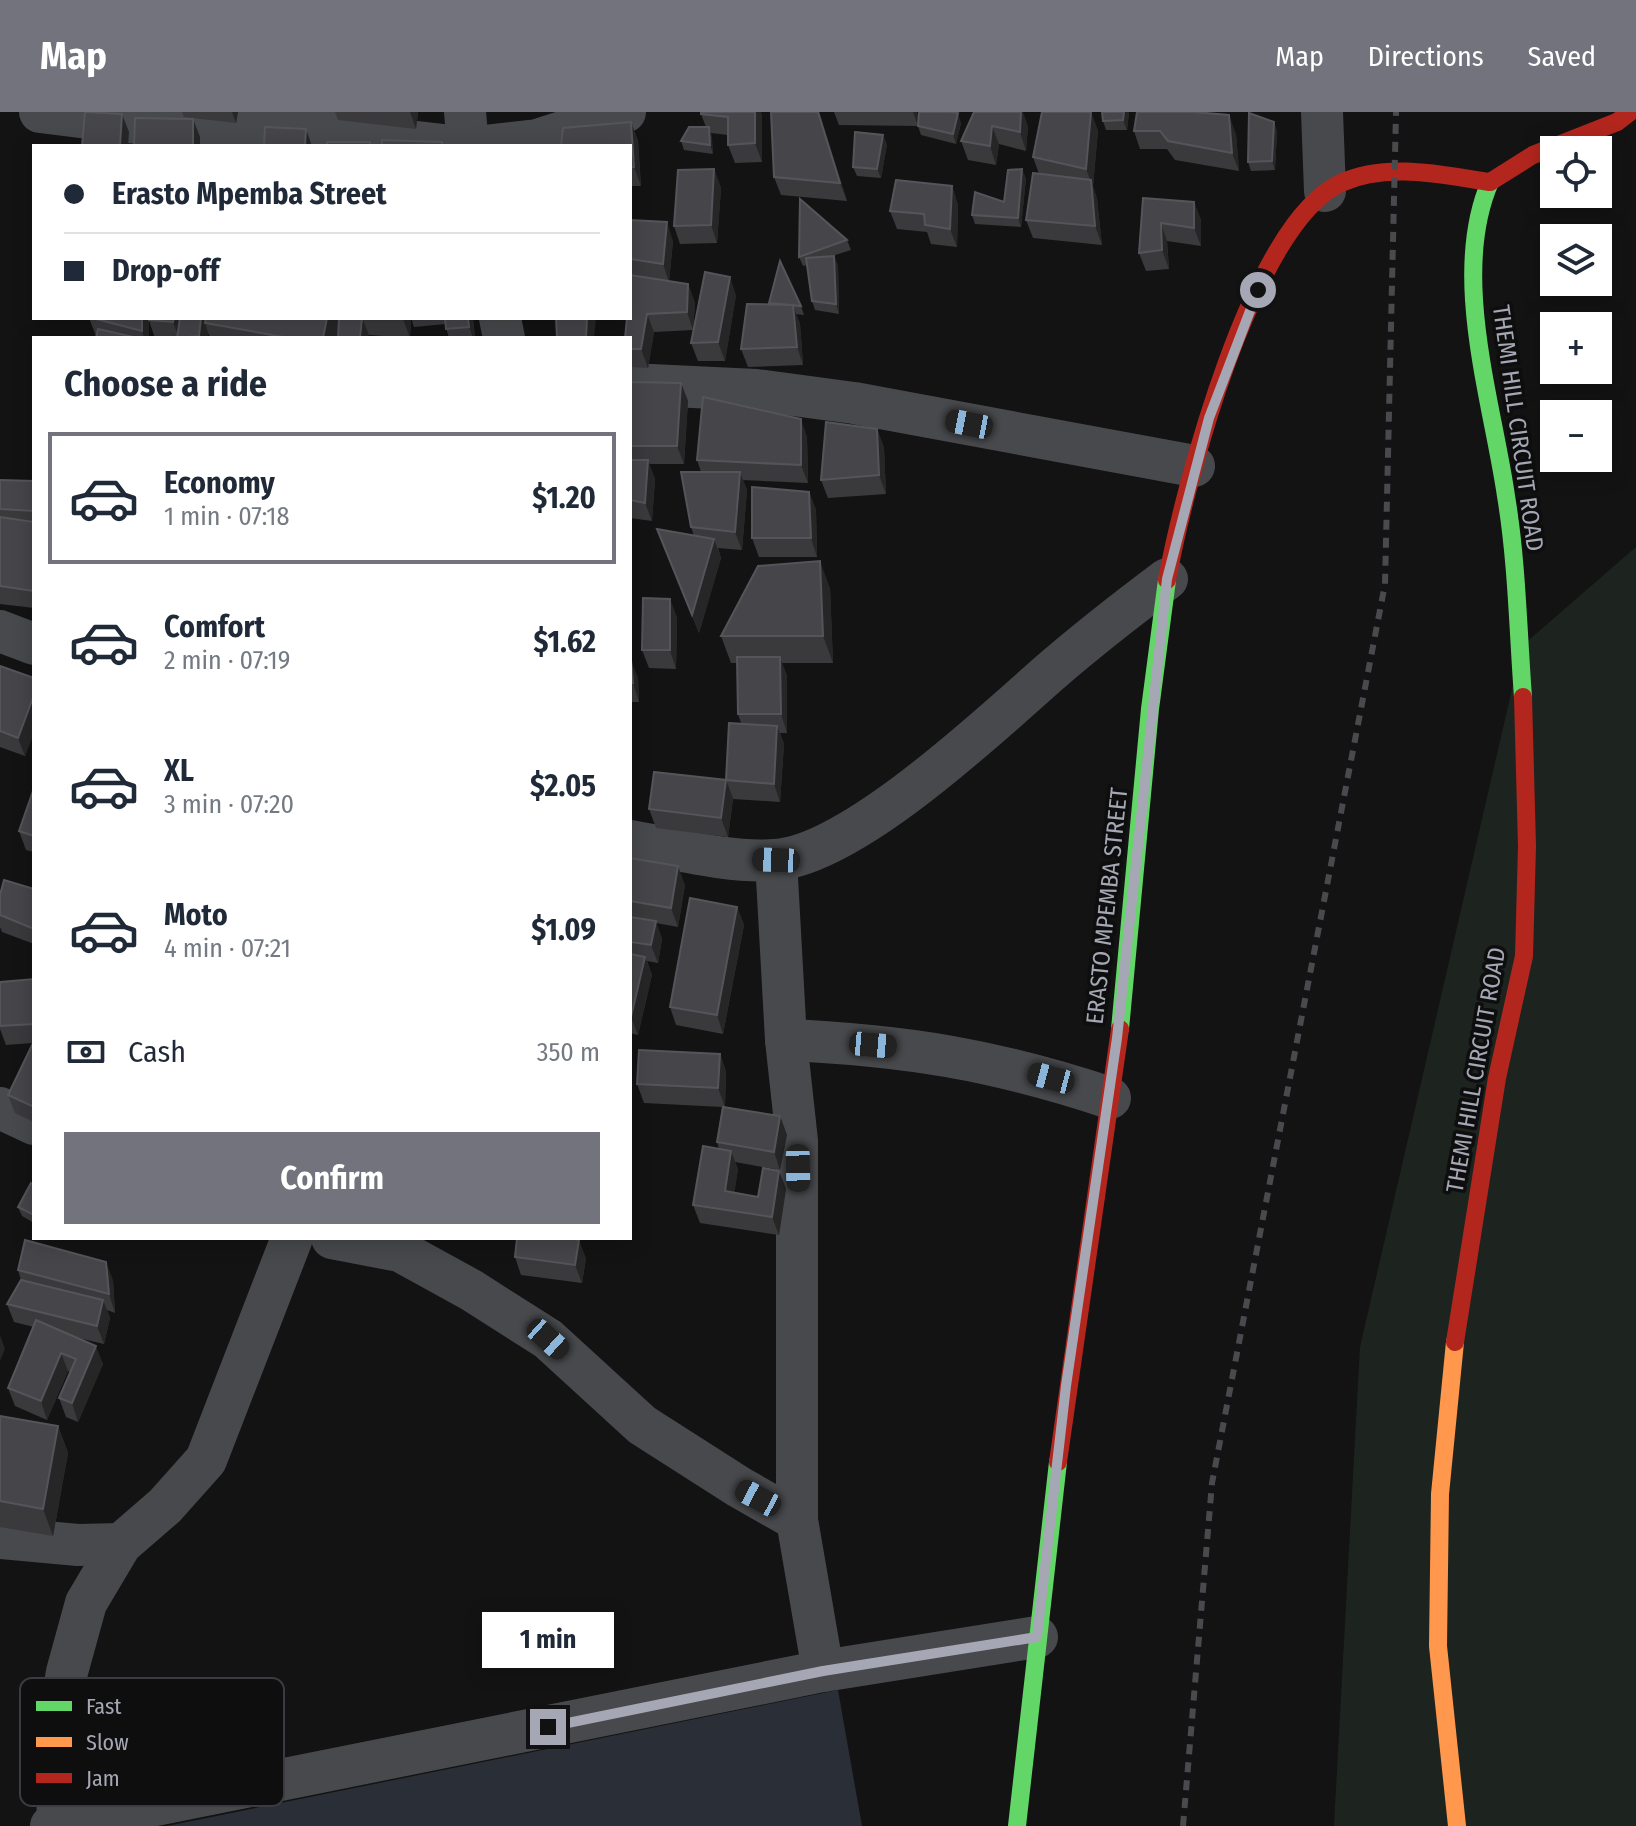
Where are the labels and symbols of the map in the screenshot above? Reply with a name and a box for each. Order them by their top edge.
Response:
route start [1240,272,1276,308]
street label: THEMI HILL CIRCUIT ROAD [1487,303,1549,553]
car [943,408,995,440]
street label: ERASTO MPEMBA STREET [1081,786,1133,1026]
car [752,847,800,873]
street label: THEMI HILL CIRCUIT ROAD [1441,945,1511,1195]
car [848,1031,898,1059]
car [1025,1060,1077,1096]
car [786,1144,810,1192]
car [522,1314,574,1364]
car [731,1476,785,1520]
callout: 1 min [482,1611,614,1667]
legend [20,1678,284,1806]
text: Fast [86,1693,122,1720]
route end [530,1709,566,1745]
text: Slow [86,1729,129,1756]
text: Jam [86,1765,120,1792]

